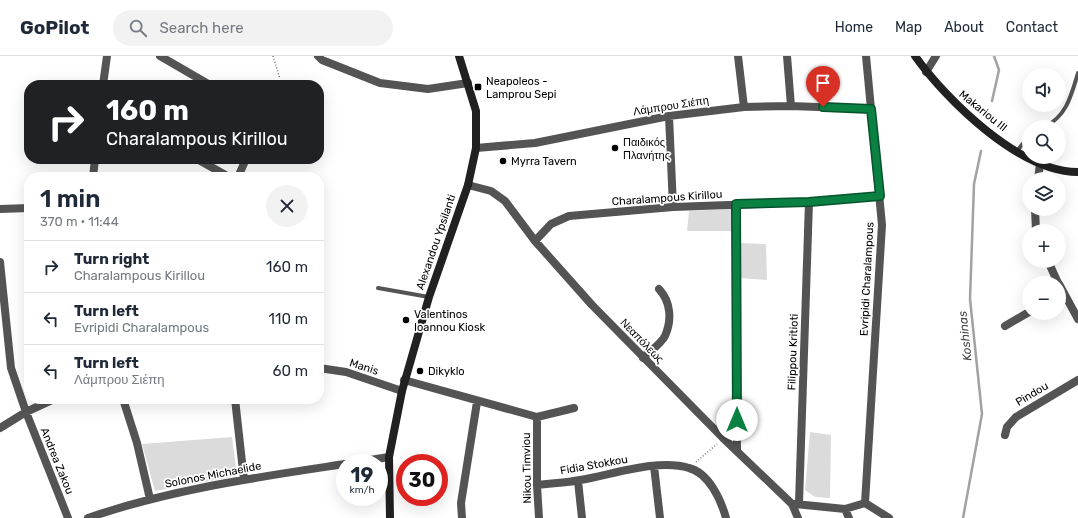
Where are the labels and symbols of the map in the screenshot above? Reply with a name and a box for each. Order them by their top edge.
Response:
pin [806,66,840,107]
place label: Neapoleos - Lamprou Sepi [486,75,557,101]
marker: Neapoleos - Lamprou Sepi [473,82,483,92]
street label: Makariou III [956,88,1010,134]
street label: Λάμπρου Σιέπη [632,94,710,118]
place label: Παιδικός Πλανήτης [623,136,670,162]
marker: Παιδικός Πλανήτης [610,143,620,153]
place label: Myrra Tavern [511,155,577,168]
marker: Myrra Tavern [498,156,508,166]
street label: Charalampous Kirillou [611,188,723,208]
street label: Alexandou Ypsilanti [414,193,458,291]
street label: Evripidi Charalampous [858,221,877,336]
place label: Valentinos Ioannou Kiosk [414,308,486,334]
water label: Koshinas [955,310,975,362]
street label: Filippou Kritioti [785,313,801,391]
marker: Valentinos Ioannou Kiosk [401,315,411,325]
street label: Νεαπόλεως [618,316,666,366]
street label: Manis [348,356,381,378]
place label: Dikyklo [428,365,465,378]
marker: Dikyklo [415,366,425,376]
street label: Pindou [1013,379,1051,409]
position arrow [716,399,758,441]
street label: Andrea Zakou [38,426,76,496]
street label: Nikou Timviou [520,432,534,504]
street label: Fidia Stokkou [559,453,629,477]
speed limit sign: 30 [396,454,448,506]
street label: Solonos Michaelide [164,459,262,491]

